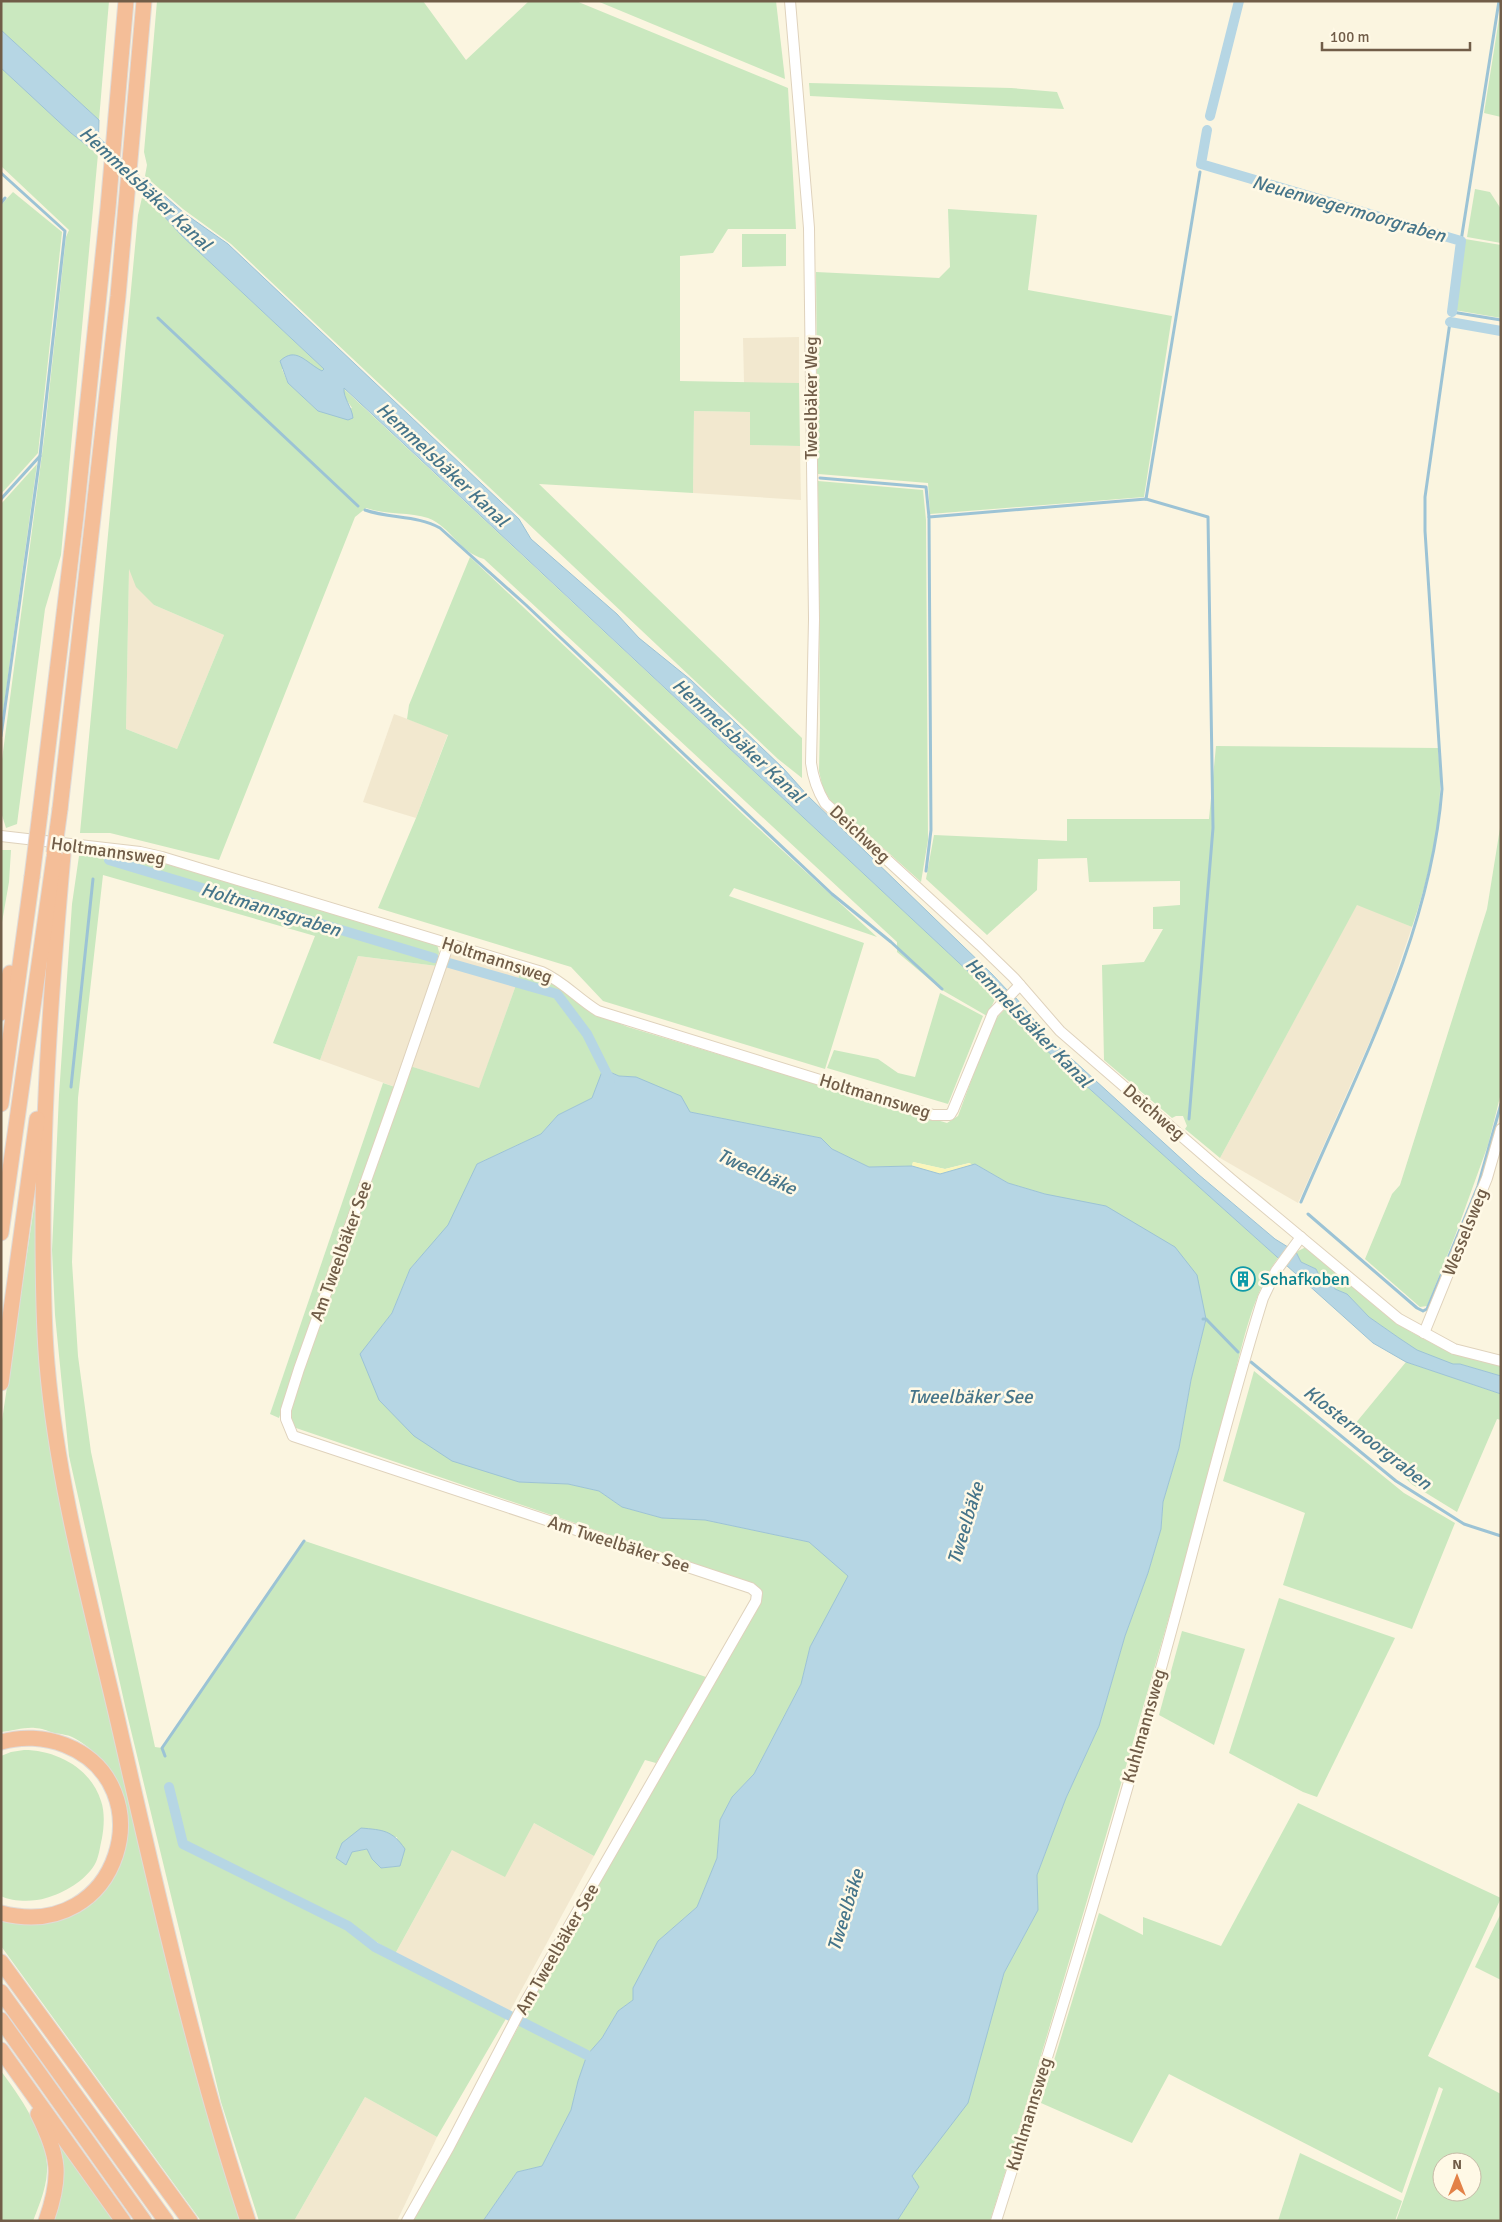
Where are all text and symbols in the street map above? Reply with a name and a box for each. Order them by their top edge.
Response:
scale bar [1322,20,1470,52]
text: 100 m [1330,28,1370,46]
water label: Hemmelsbäker Kanal [74,121,217,257]
water label: Neuenwegermoorgraben [1249,170,1449,248]
street label: Tweelbäker Weg [800,336,822,460]
water label: Hemmelsbäker Kanal [371,397,514,533]
water label: Hemmelsbäker Kanal [667,673,810,809]
street label: Deichweg [825,800,895,868]
street label: Holtmannsweg [49,832,167,870]
water label: Holtmannsgraben [198,877,344,943]
street label: Holtmannsweg [439,932,555,988]
water label: Hemmelsbäker Kanal [960,952,1098,1094]
street label: Holtmannsweg [817,1069,933,1123]
street label: Deichweg [1119,1079,1189,1145]
water label: Tweelbäke [713,1143,801,1201]
street label: Am Tweelbäker See [305,1178,377,1324]
street label: Wesselsweg [1437,1185,1493,1279]
building icon: Schafkoben [1230,1266,1256,1292]
place label: Schafkoben [1260,1268,1350,1290]
water label: Klostermoorgraben [1299,1380,1437,1496]
water label: Tweelbäker See [907,1385,1034,1409]
water label: Tweelbäke [942,1478,990,1567]
street label: Am Tweelbäker See [545,1511,693,1577]
street label: Kuhlmannsweg [1117,1666,1171,1786]
water label: Tweelbäke [822,1865,870,1954]
street label: Am Tweelbäker See [510,1879,604,2019]
street label: Kuhlmannsweg [1001,2055,1057,2173]
north arrow [1432,2152,1482,2202]
text: N [1452,2156,1462,2173]

